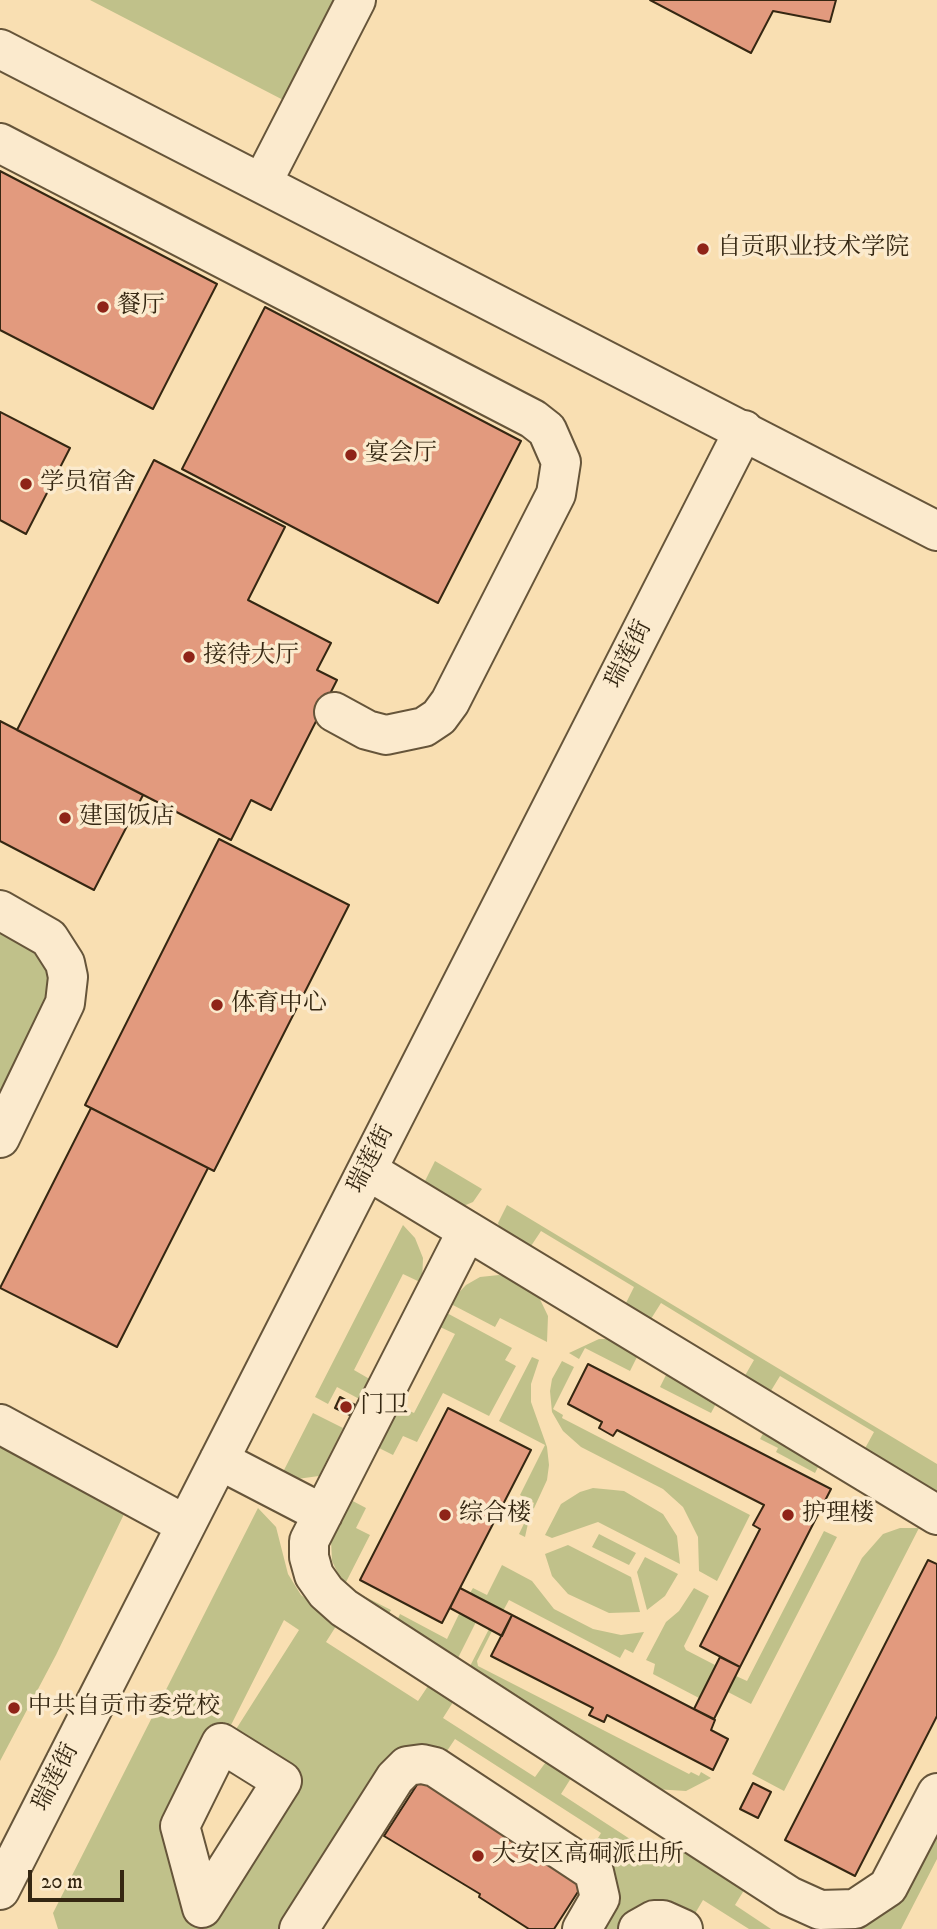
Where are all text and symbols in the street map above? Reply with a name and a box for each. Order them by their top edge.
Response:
place label: 自贡职业技术学院 [717,235,909,263]
marker: 自贡职业技术学院 [695,241,711,257]
place label: 餐厅 [117,293,165,321]
marker: 餐厅 [95,299,111,315]
place label: 宴会厅 [365,441,437,469]
marker: 宴会厅 [343,447,359,463]
place label: 学员宿舍 [40,470,136,498]
marker: 学员宿舍 [18,476,34,492]
street label: 瑞莲街 [601,616,659,694]
place label: 接待大厅 [203,643,299,671]
marker: 接待大厅 [181,649,197,665]
place label: 建国饭店 [79,804,175,832]
marker: 建国饭店 [57,810,73,826]
place label: 体育中心 [231,991,327,1019]
marker: 体育中心 [209,997,225,1013]
street label: 瑞莲街 [343,1121,401,1199]
place label: 门卫 [360,1393,408,1421]
marker: 门卫 [338,1399,354,1415]
place label: 综合楼 [459,1501,531,1529]
place label: 护理楼 [802,1501,874,1529]
marker: 综合楼 [437,1507,453,1523]
marker: 护理楼 [780,1507,796,1523]
place label: 中共自贡市委党校 [28,1694,220,1722]
marker: 中共自贡市委党校 [6,1700,22,1716]
street label: 瑞莲街 [28,1739,86,1817]
place label: 大安区高硐派出所 [492,1842,684,1870]
marker: 大安区高硐派出所 [470,1848,486,1864]
scale bar [32,1856,128,1900]
text: 20 m [41,1869,83,1895]

